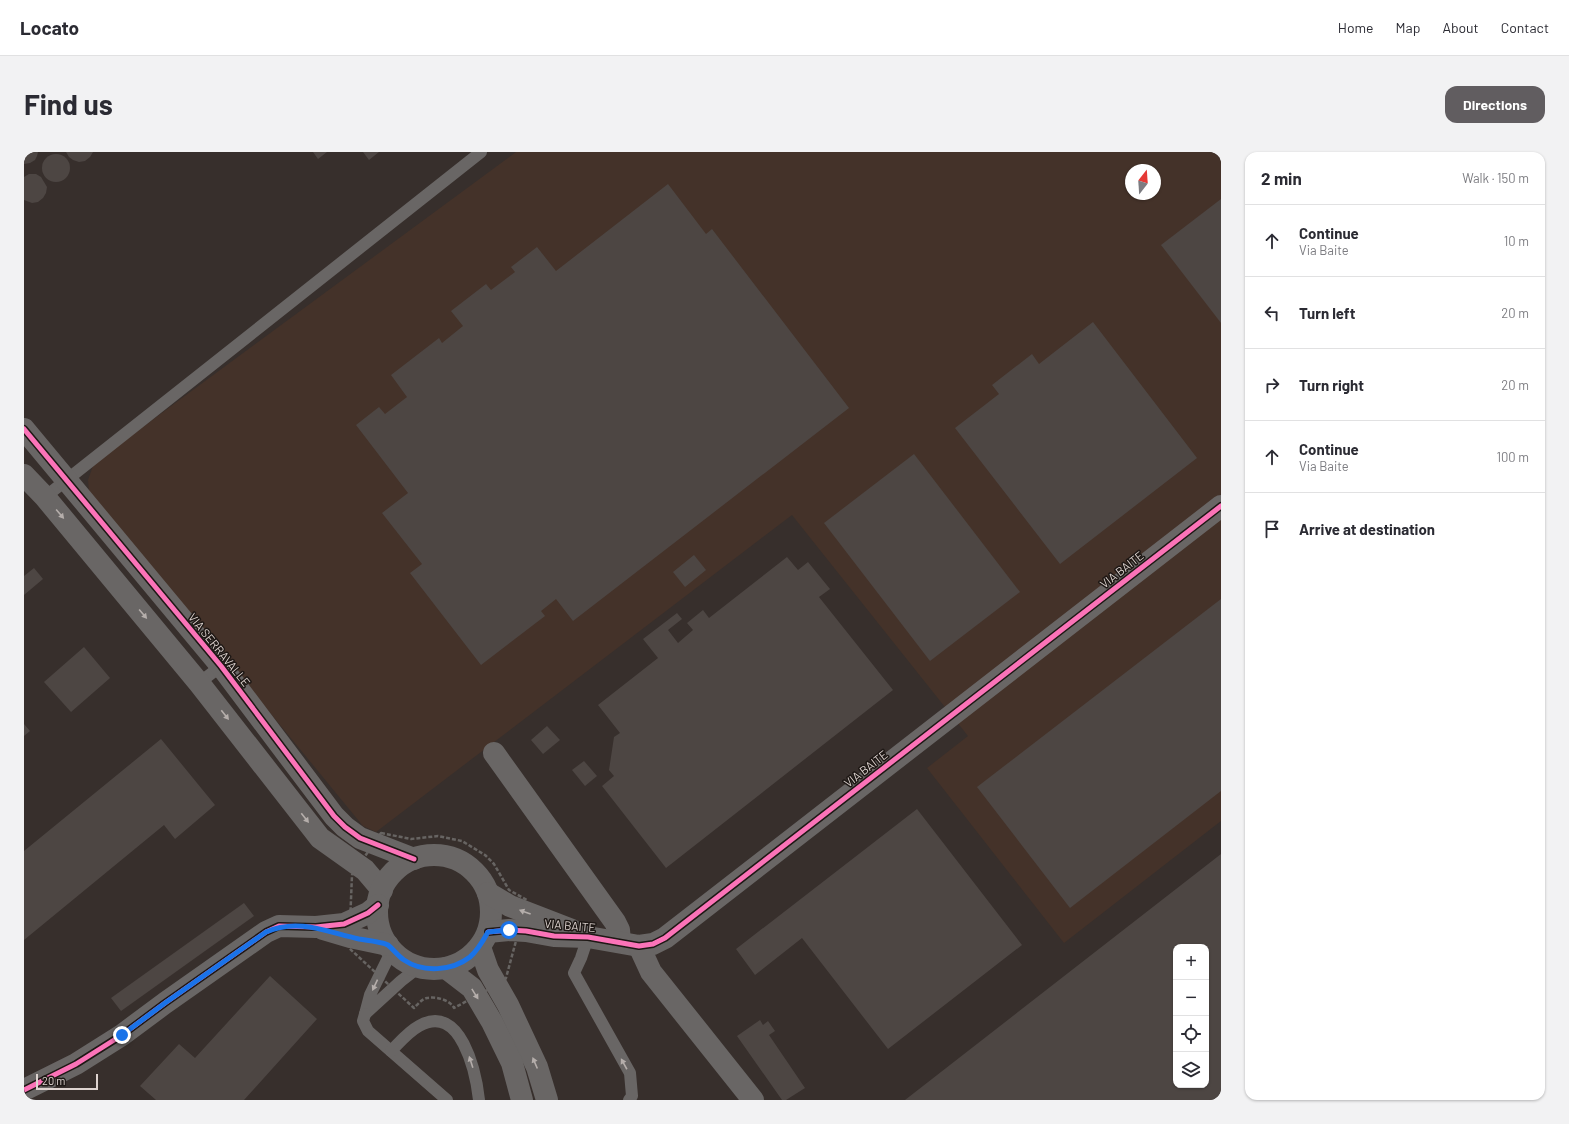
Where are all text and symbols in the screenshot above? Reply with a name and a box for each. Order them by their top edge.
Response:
text: Locato [20,16,79,39]
text: Home [1338,19,1374,36]
text: Map [1396,19,1420,36]
text: About [1442,19,1479,36]
text: Contact [1501,19,1549,36]
button: Directions [1445,86,1545,123]
text: Find us [24,87,113,121]
north arrow [1125,164,1161,200]
text: 2 min [1261,168,1302,188]
text: Walk · 150 m [1462,170,1529,186]
text: Continue [1299,224,1359,242]
icon: ahead [1261,230,1283,252]
text: 10 m [1504,233,1529,249]
text: Via Baite [1299,242,1349,258]
icon: left [1261,302,1283,324]
text: Turn left [1299,304,1355,322]
text: 20 m [1501,305,1529,321]
icon: right [1261,374,1283,396]
text: Turn right [1299,376,1364,394]
text: 20 m [1501,377,1529,393]
text: Continue [1299,440,1359,458]
icon: ahead [1261,446,1283,468]
text: 100 m [1496,449,1529,465]
text: Via Baite [1299,458,1349,474]
one-way arrow [56,509,65,520]
icon: arrive [1261,518,1283,540]
text: Arrive at destination [1299,520,1435,538]
street label: VIA BAITE [1097,548,1146,591]
one-way arrow [138,609,147,620]
street label: VIA SERRAVALLE [186,610,254,689]
one-way arrow [220,710,229,721]
street label: VIA BAITE [841,747,890,790]
one-way arrow [300,812,309,823]
one-way arrow [519,909,531,915]
street label: VIA BAITE [544,916,596,934]
route start [500,921,518,939]
map controls [1173,944,1209,1088]
button: + [1173,944,1209,980]
one-way arrow [372,980,378,991]
button: − [1173,980,1209,1016]
one-way arrow [471,989,479,999]
button: locate [1173,1016,1209,1052]
route end [113,1026,131,1044]
button: layers [1173,1052,1209,1088]
one-way arrow [468,1056,474,1068]
one-way arrow [532,1057,538,1068]
one-way arrow [621,1058,628,1069]
scale bar [36,1072,98,1091]
text: 20 m [42,1074,65,1087]

